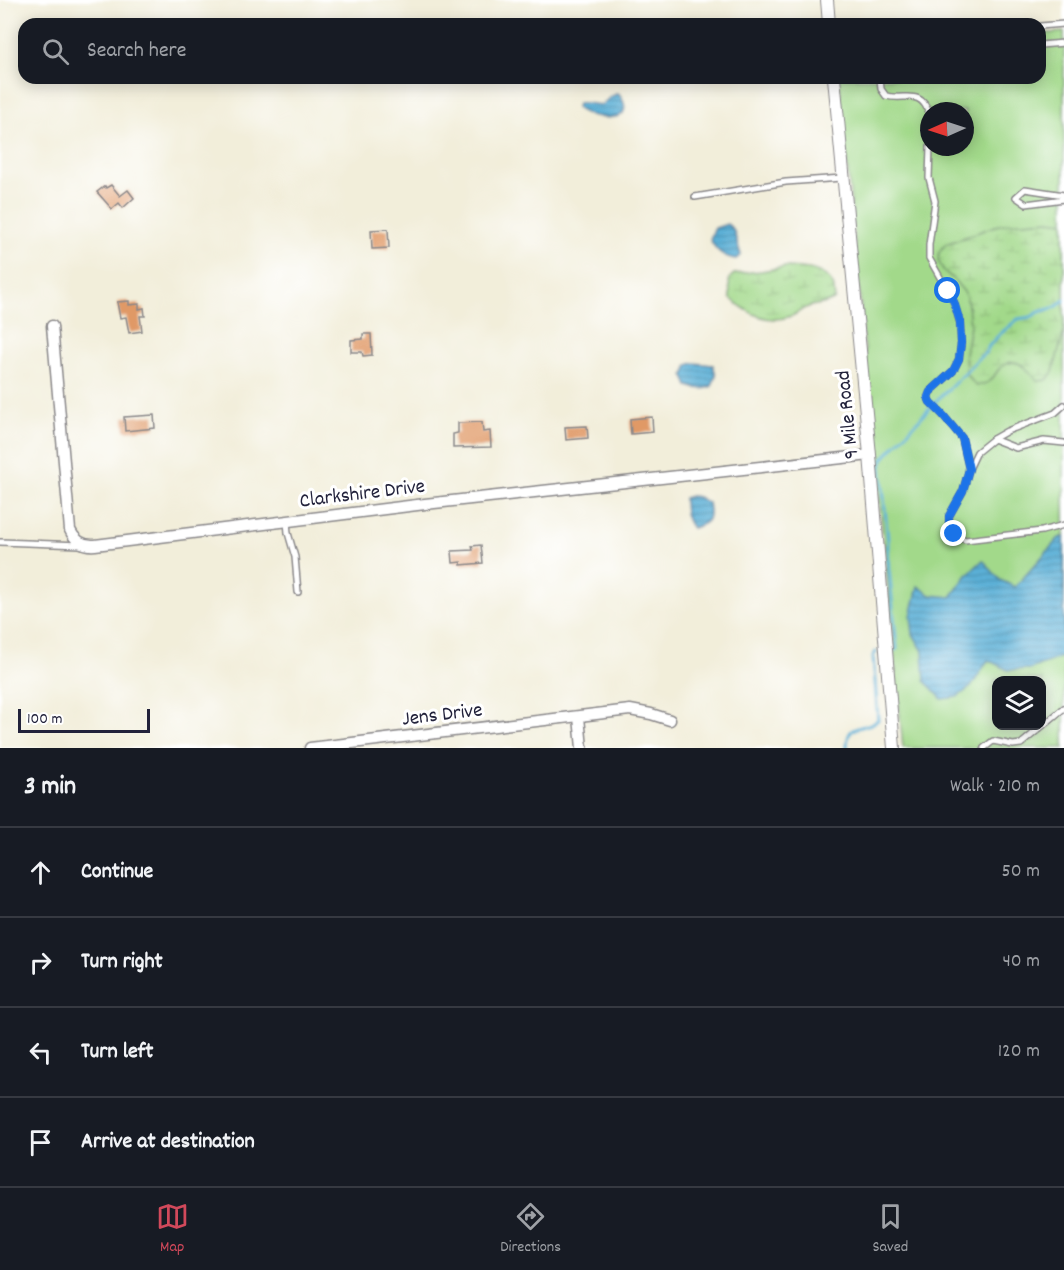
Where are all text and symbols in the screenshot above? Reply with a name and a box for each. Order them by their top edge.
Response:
search box [18,18,1046,84]
icon: search [39,35,72,68]
text: Search here [87,36,186,67]
north arrow [920,102,974,156]
route start [934,277,960,303]
street label: 9 Mile Road [829,369,869,460]
street label: Clarkshire Drive [298,472,427,518]
route end [940,520,966,546]
map controls [992,676,1046,730]
button: layers [992,676,1046,730]
street label: Jens Drive [400,696,484,736]
scale bar [18,706,150,734]
text: 100 m [27,708,63,731]
text: 3 min [24,769,76,806]
text: Walk · 210 m [950,773,1040,801]
icon: ahead [24,856,57,889]
text: Continue [81,857,153,888]
text: 50 m [1002,858,1040,886]
icon: right [24,946,57,979]
text: Turn right [81,947,163,978]
text: 40 m [1002,948,1040,976]
icon: left [24,1036,57,1069]
text: Turn left [81,1037,153,1068]
text: 120 m [998,1038,1040,1066]
icon: arrive [24,1126,57,1159]
text: Arrive at destination [81,1127,255,1158]
tab: Map [156,1200,189,1259]
tab: Directions [500,1200,561,1259]
tab: Saved [872,1200,908,1259]

